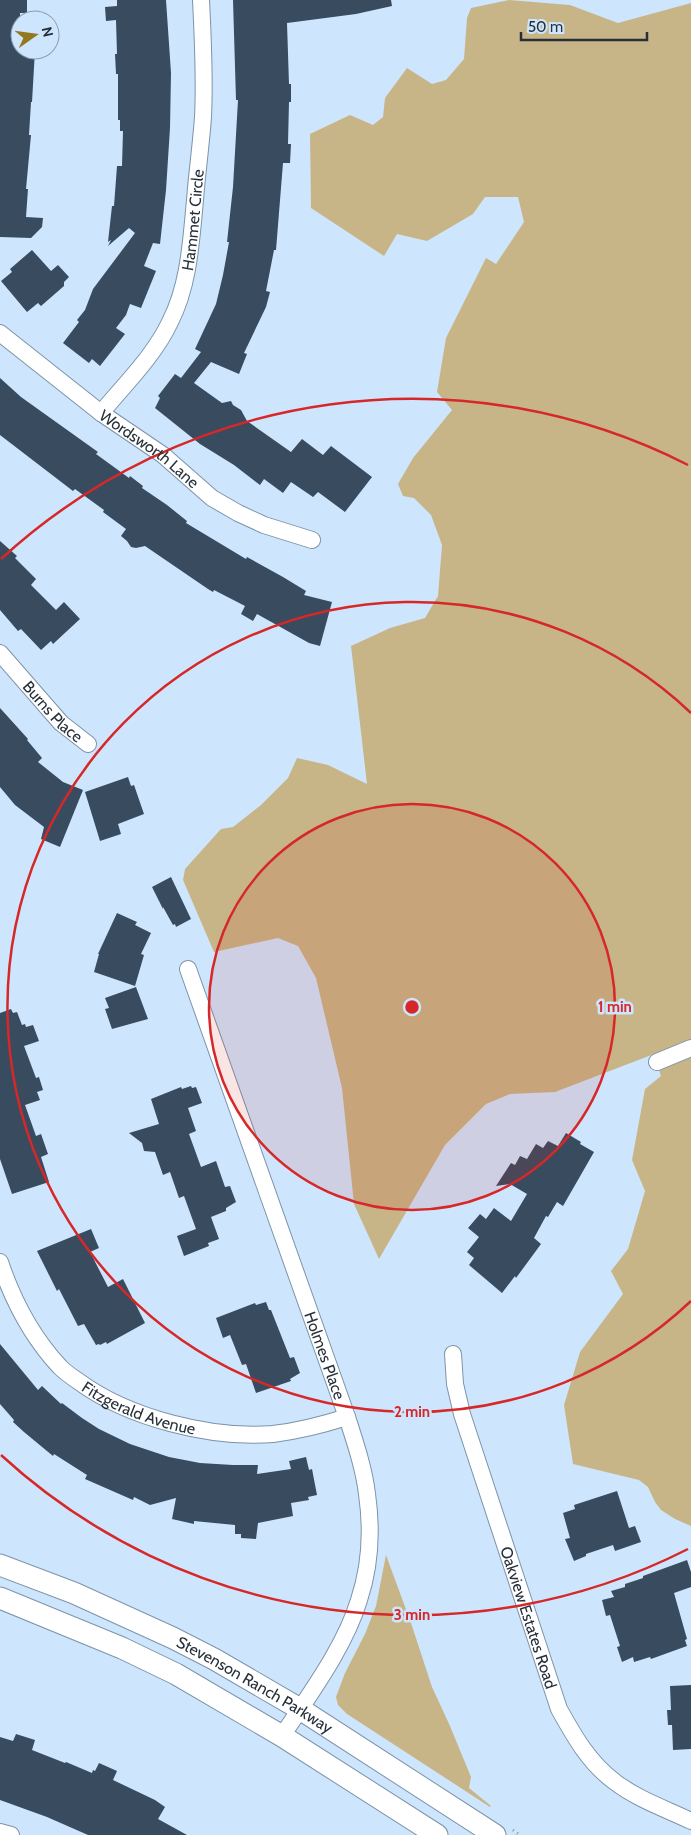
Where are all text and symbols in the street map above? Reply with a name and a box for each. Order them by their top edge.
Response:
north arrow [10,10,60,60]
scale bar [521,10,647,42]
text: 50 m [528,18,563,36]
text: N [38,25,58,39]
street label: Hammet Circle [178,168,208,272]
street label: Wordsworth Lane [96,406,203,492]
street label: Burns Place [19,677,86,746]
centre of rings [403,998,421,1016]
text: 1 min [598,998,632,1016]
street label: Holmes Place [300,1309,349,1402]
street label: Fitzgerald Avenue [78,1378,197,1439]
text: 2 min [394,1403,430,1421]
street label: Oakview Estates Road [496,1544,561,1691]
text: 3 min [394,1606,430,1624]
street label: Stevenson Ranch Parkway [173,1633,336,1738]

